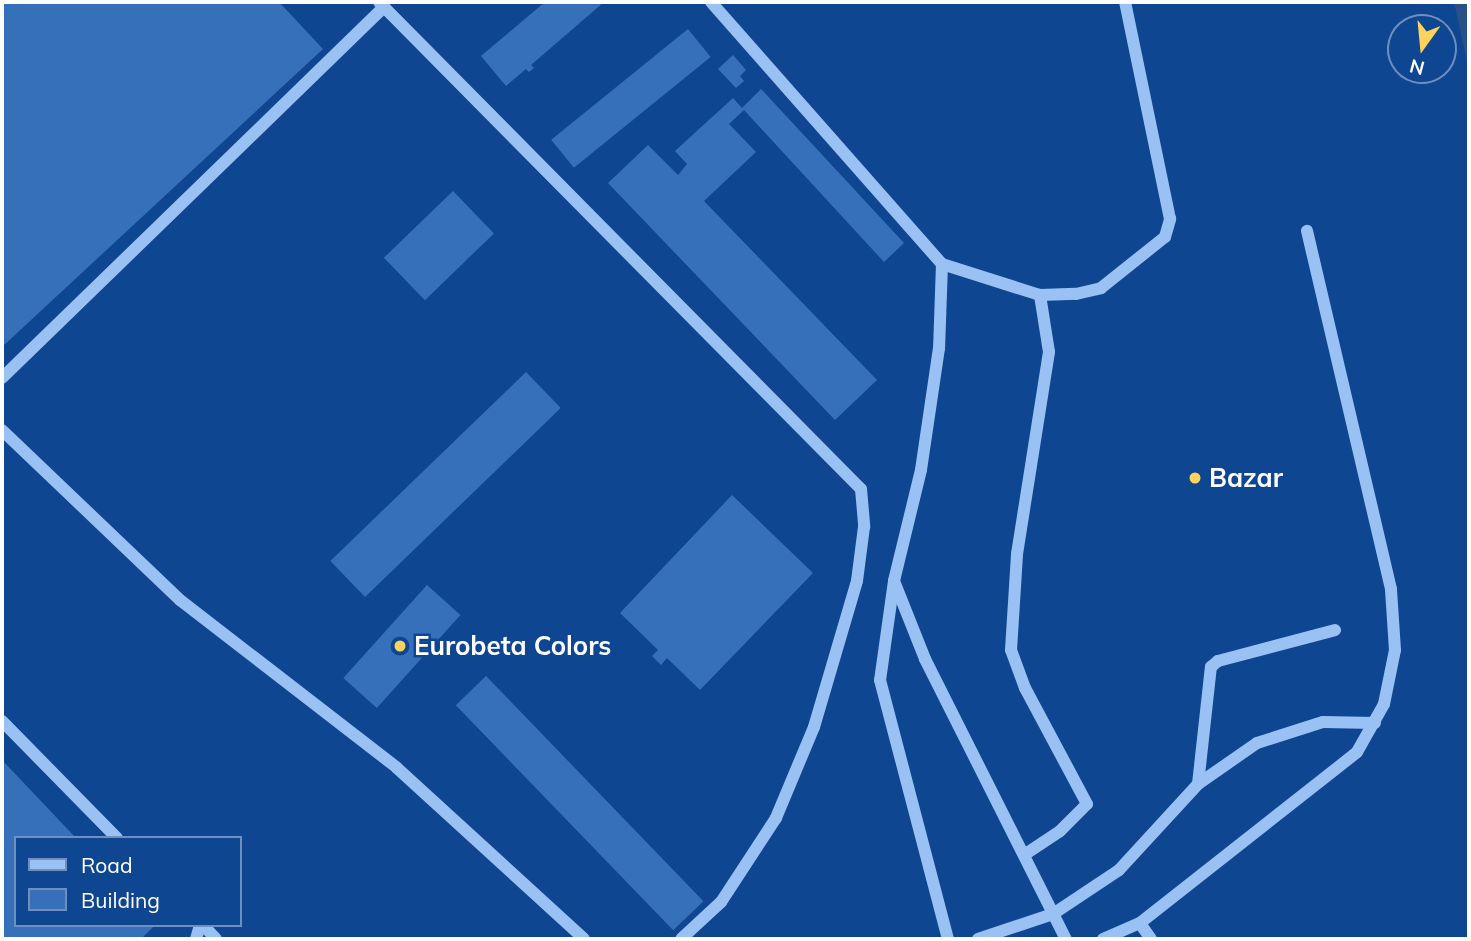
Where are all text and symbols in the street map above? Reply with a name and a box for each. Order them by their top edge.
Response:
north arrow [1387,14,1457,84]
text: N [1407,54,1427,81]
place label: Bazar [1209,462,1283,494]
marker: Bazar [1187,470,1203,486]
place label: Eurobeta Colors [414,630,611,662]
marker: Eurobeta Colors [392,638,408,654]
legend [14,836,242,927]
text: Road [81,852,132,878]
text: Building [81,887,160,913]

